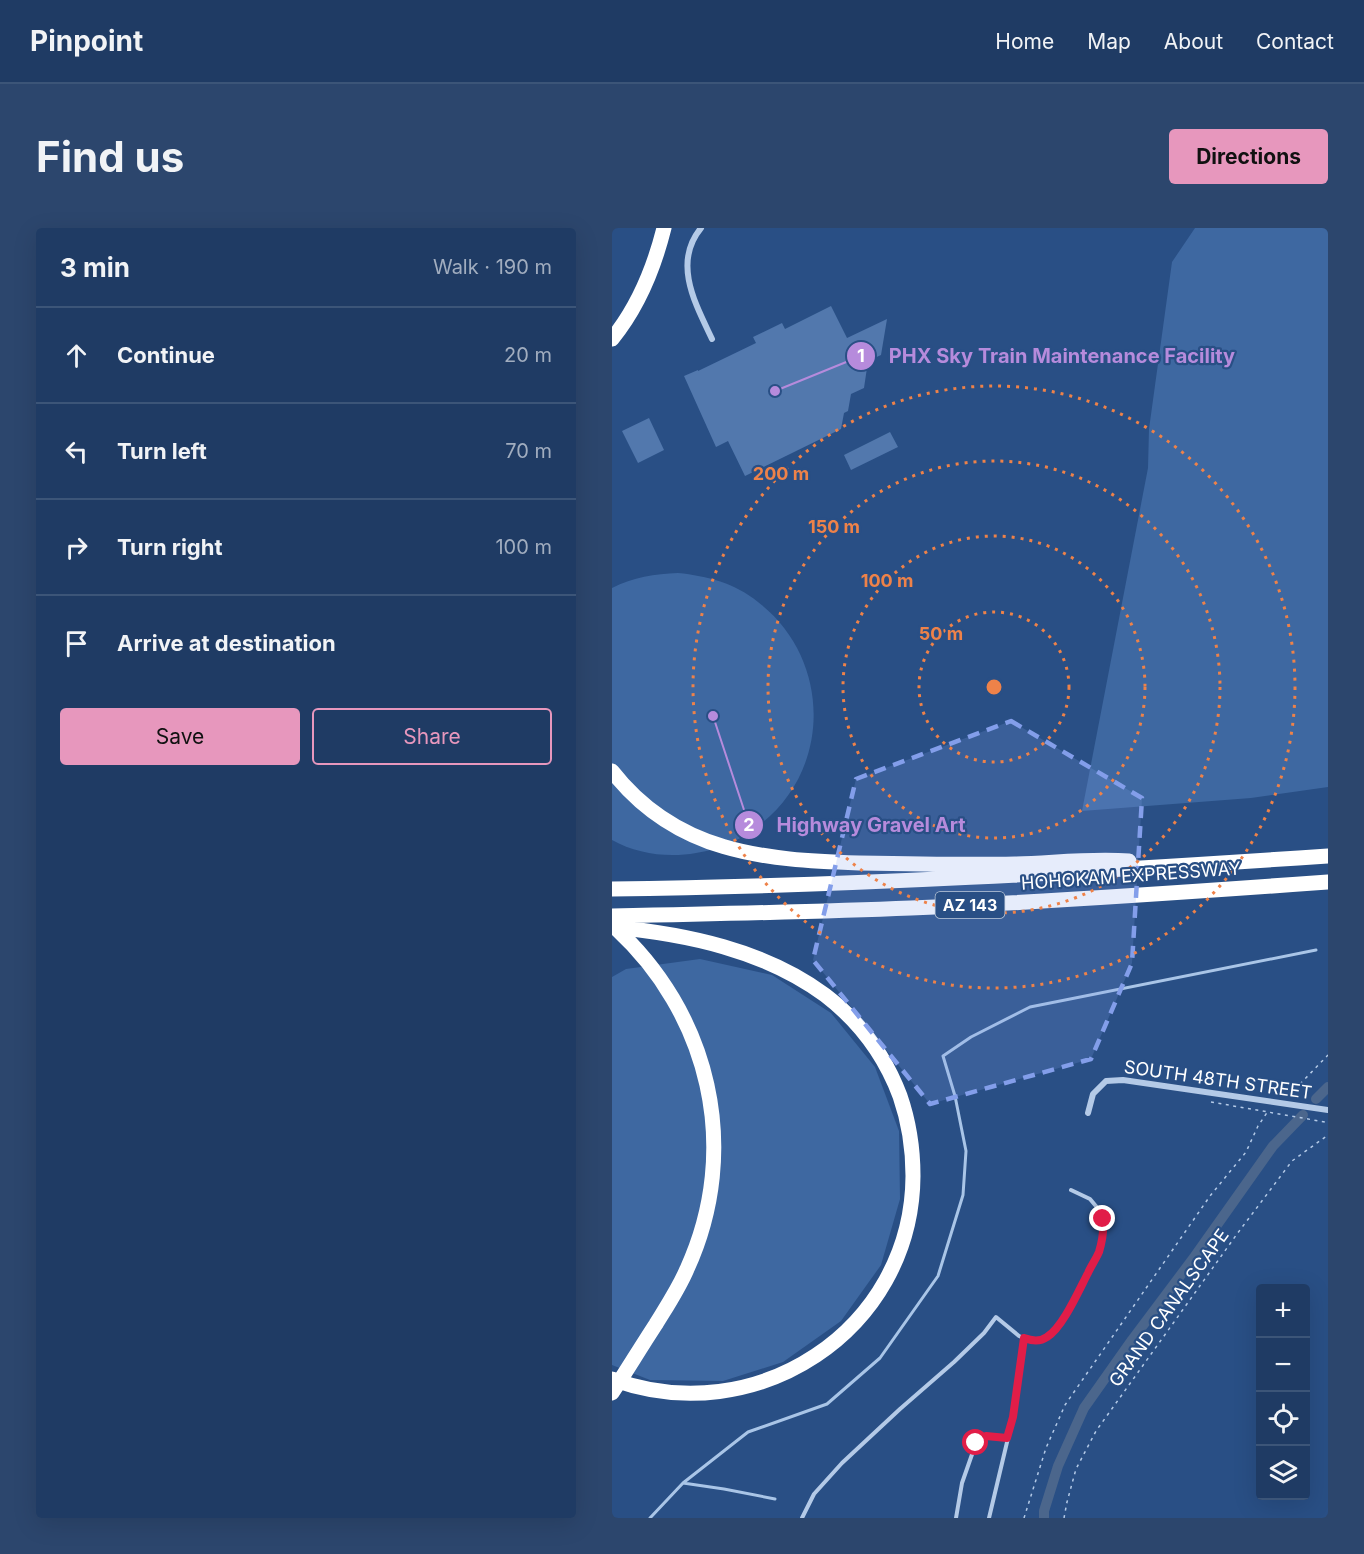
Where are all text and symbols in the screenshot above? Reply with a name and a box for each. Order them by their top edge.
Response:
text: Pinpoint [30,24,143,58]
text: Home [995,29,1054,54]
text: Map [1087,29,1131,54]
text: About [1164,29,1223,54]
text: Contact [1256,29,1334,54]
button: Directions [1169,129,1328,184]
text: Find us [36,131,184,182]
text: 3 min [60,252,130,283]
text: Walk · 190 m [433,255,552,279]
callout: PHX Sky Train Maintenance Facility [846,337,1247,375]
icon: ahead [60,339,93,372]
text: Continue [117,342,215,368]
text: 20 m [504,343,552,367]
text: PHX Sky Train Maintenance Facility [889,344,1235,368]
text: 1 [857,345,865,366]
icon: left [60,435,93,468]
text: Turn left [117,438,207,464]
text: 70 m [505,439,552,463]
text: 200 m [753,463,809,484]
text: 150 m [808,516,860,537]
icon: right [60,531,93,564]
text: Turn right [117,534,223,560]
text: 100 m [495,535,552,559]
text: 100 m [861,570,913,591]
text: 50 m [919,623,963,644]
icon: arrive [60,627,93,660]
text: Arrive at destination [117,630,336,656]
centre of rings [984,677,1004,697]
button: Save [60,708,300,765]
button: Share [312,708,552,765]
callout: Highway Gravel Art [734,806,977,844]
text: Highway Gravel Art [776,813,966,837]
text: 2 [743,814,755,835]
street label: HOHOKAM EXPRESSWAY [1020,857,1242,894]
road number: AZ 143 [936,892,1004,918]
street label: SOUTH 48TH STREET [1123,1056,1313,1103]
route end [1089,1205,1115,1231]
street label: GRAND CANALSCAPE [1104,1225,1233,1391]
map controls [1256,1284,1310,1500]
button: + [1256,1284,1310,1338]
button: − [1256,1338,1310,1392]
button: locate [1256,1392,1310,1446]
route start [962,1429,988,1455]
button: layers [1256,1446,1310,1500]

